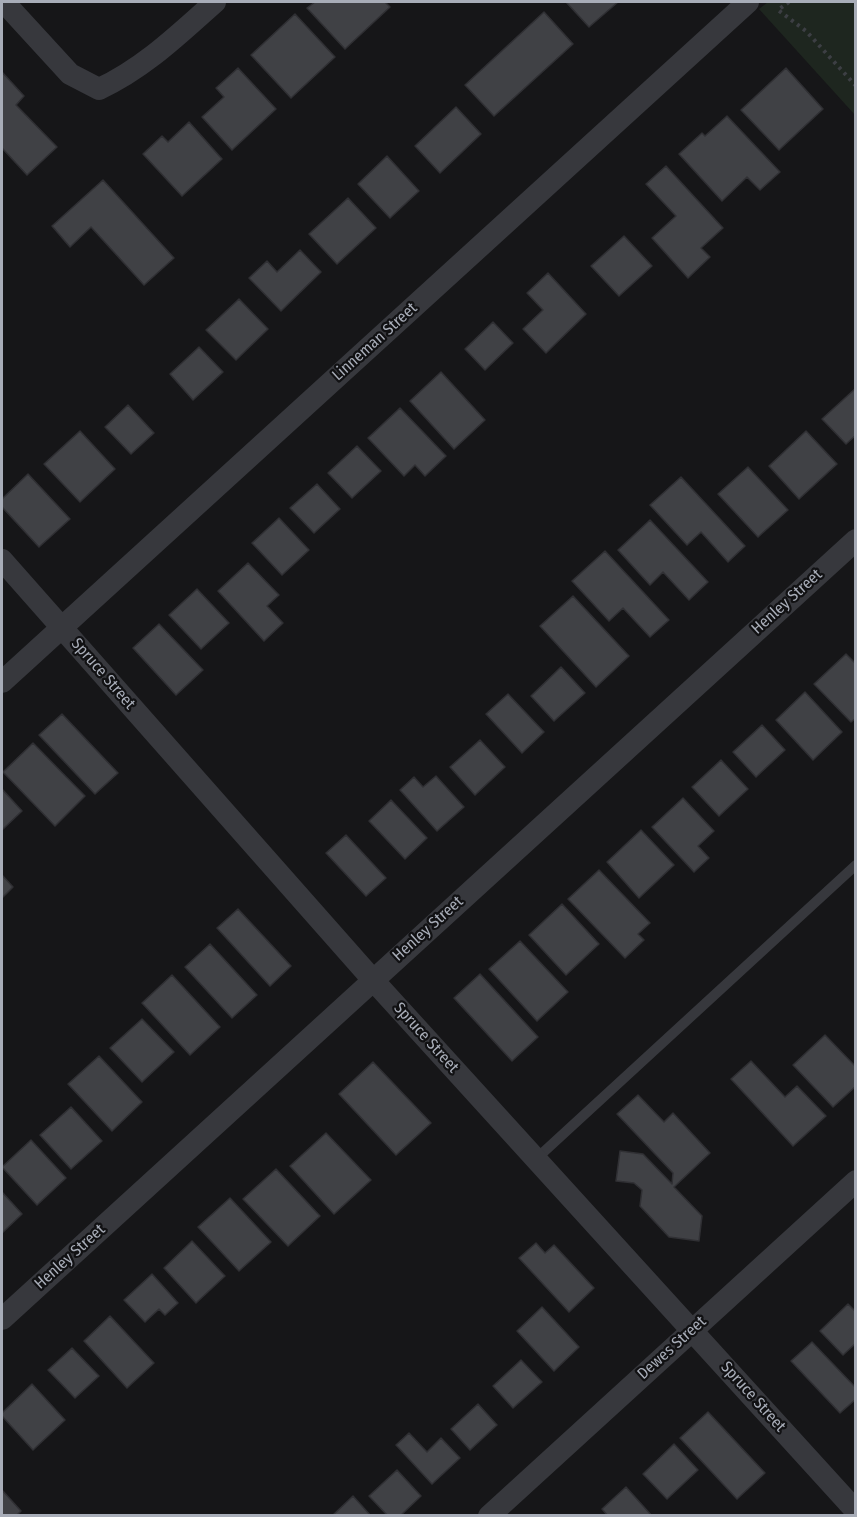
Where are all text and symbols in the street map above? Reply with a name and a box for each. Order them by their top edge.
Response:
street label: Linneman Street [329,299,421,385]
street label: Henley Street [748,565,826,639]
street label: Spruce Street [67,635,139,713]
street label: Henley Street [389,892,467,966]
street label: Spruce Street [389,999,463,1077]
street label: Henley Street [31,1220,109,1294]
street label: Dewes Street [634,1312,710,1384]
street label: Spruce Street [716,1358,790,1436]

